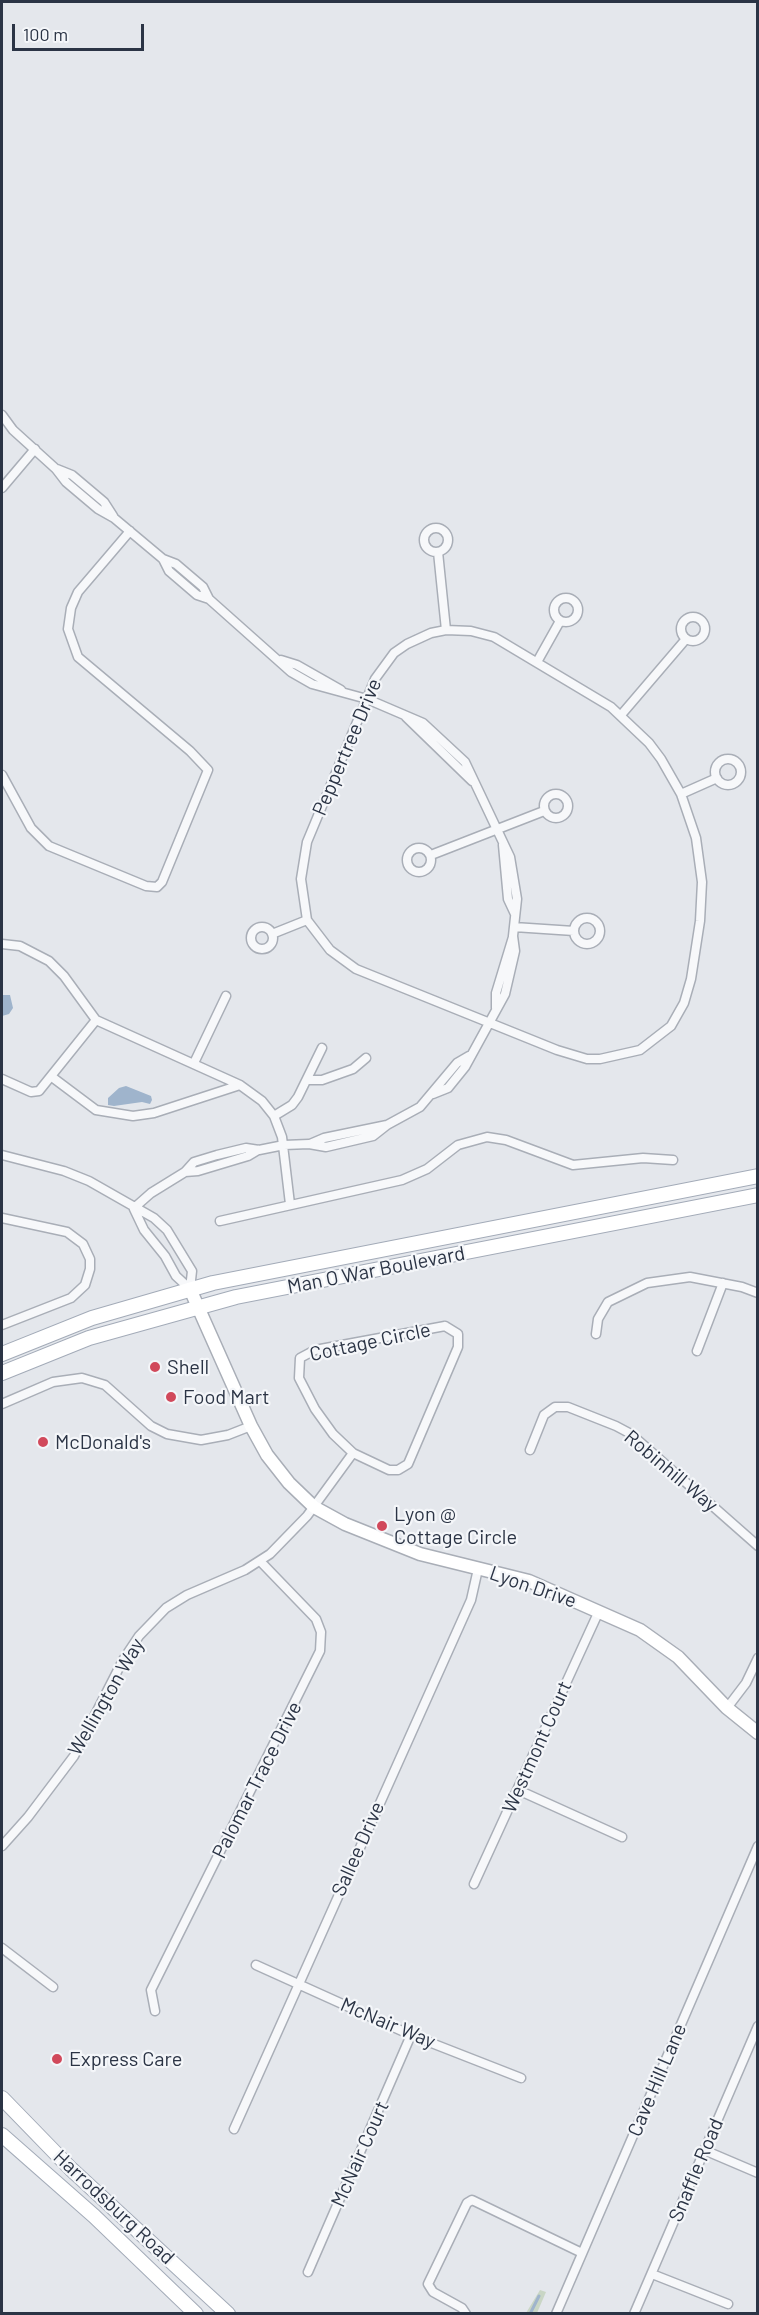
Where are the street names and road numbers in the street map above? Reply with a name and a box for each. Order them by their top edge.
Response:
street label: Peppertree Drive [307,675,387,819]
street label: Man O War Boulevard [285,1241,467,1299]
street label: Cottage Circle [307,1317,433,1367]
street label: Robinhill Way [619,1425,723,1517]
street label: Lyon Drive [486,1561,580,1613]
street label: Wellington Way [63,1634,149,1760]
street label: Westmont Court [497,1677,577,1817]
street label: Palomar Trace Drive [207,1698,307,1862]
street label: Sallee Drive [327,1798,389,1900]
street label: McNair Way [337,1992,439,2054]
street label: Cave Hill Lane [622,2020,692,2140]
street label: McNair Court [326,2097,394,2211]
street label: Snaffle Road [663,2115,729,2225]
street label: Harrodsburg Road [48,2145,180,2269]

